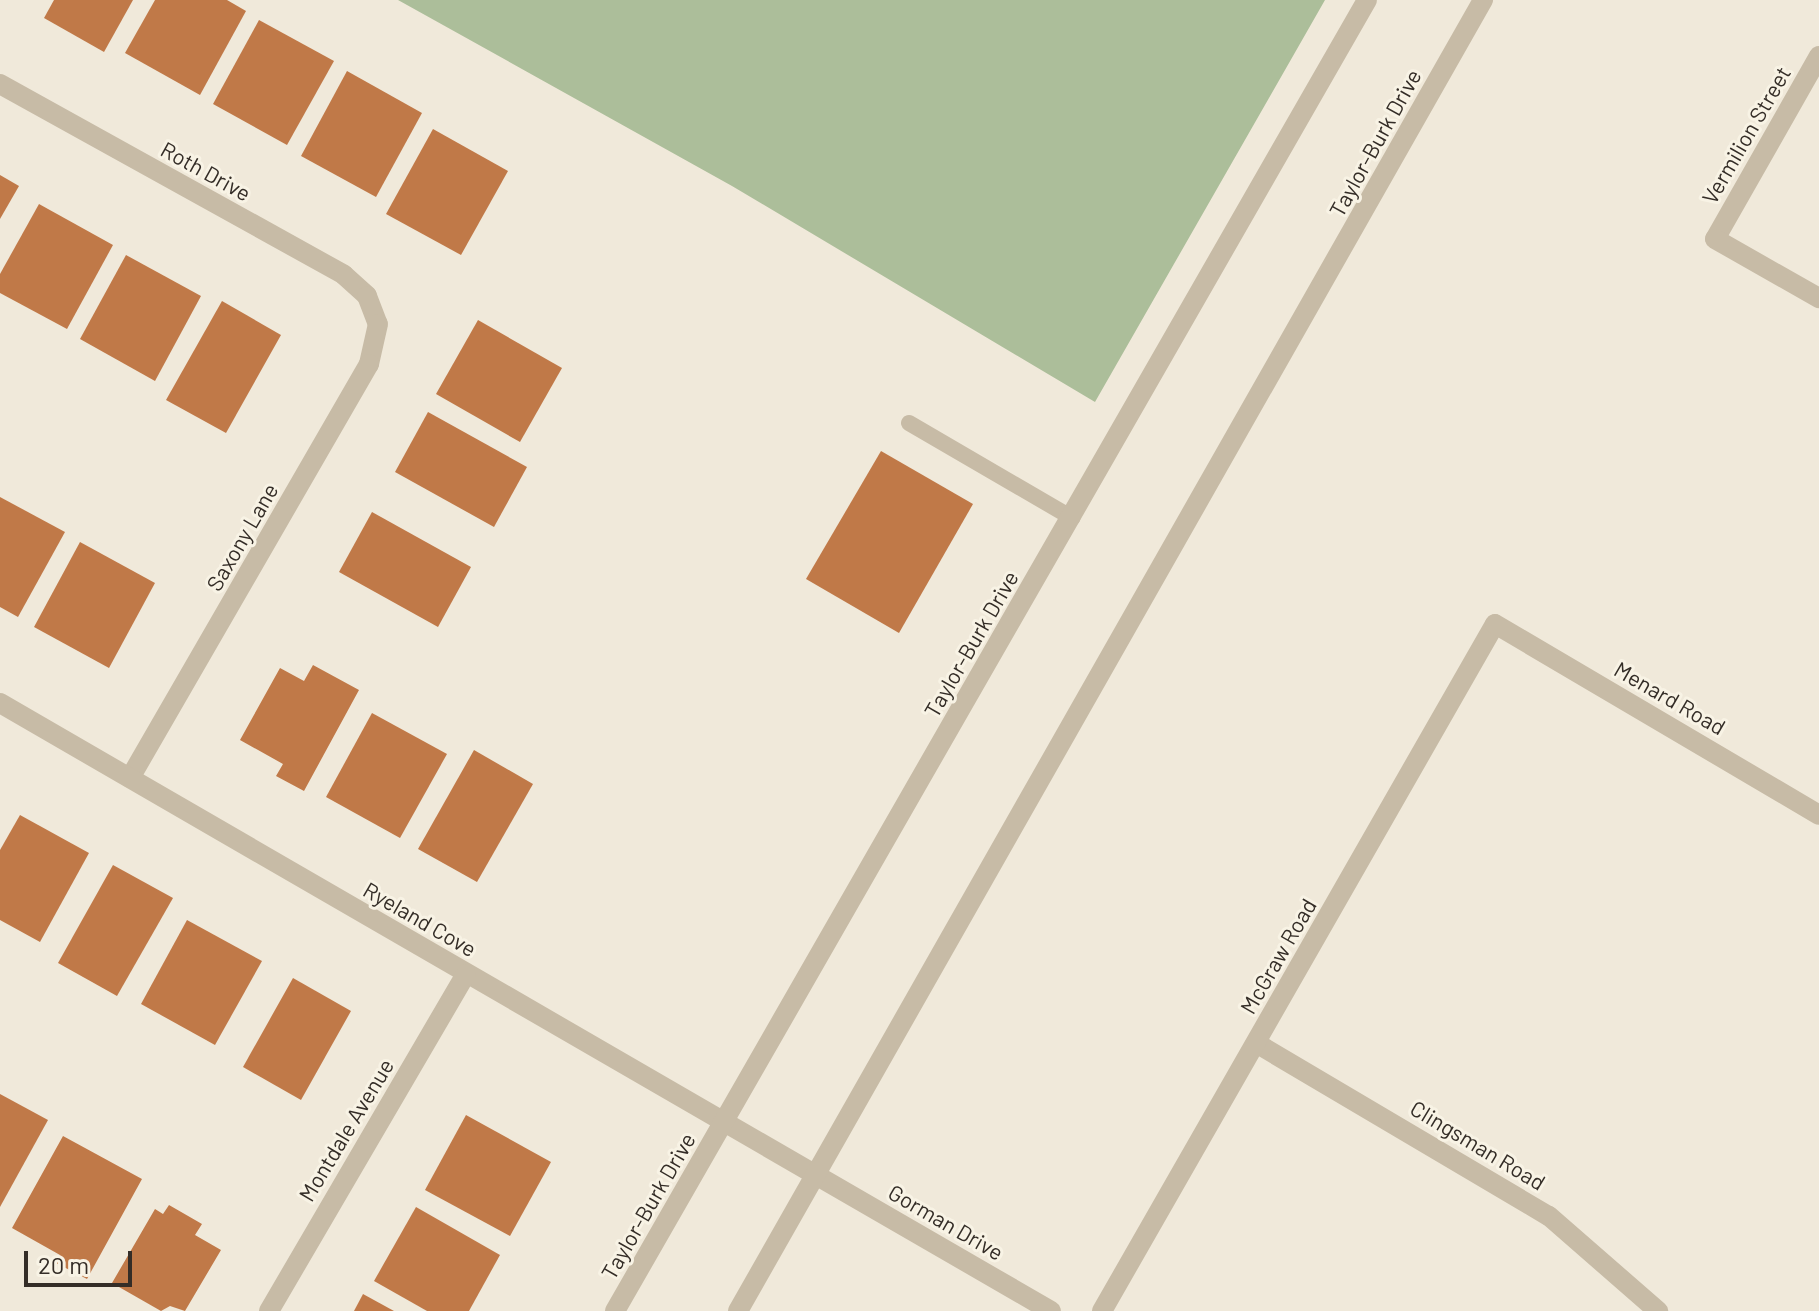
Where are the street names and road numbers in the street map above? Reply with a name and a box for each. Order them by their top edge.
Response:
street label: Vermilion Street [1696,62,1796,208]
street label: Taylor-Burk Drive [1324,65,1426,221]
street label: Roth Drive [157,136,255,206]
street label: Saxony Lane [201,479,283,595]
street label: Taylor-Burk Drive [918,566,1024,722]
street label: Menard Road [1610,656,1730,740]
street label: Ryeland Cove [359,876,481,962]
street label: McGraw Road [1234,894,1322,1018]
street label: Montdale Avenue [293,1054,399,1206]
street label: Clingsman Road [1406,1094,1550,1196]
street label: Taylor-Burk Drive [595,1128,701,1284]
street label: Gorman Drive [884,1179,1008,1265]

